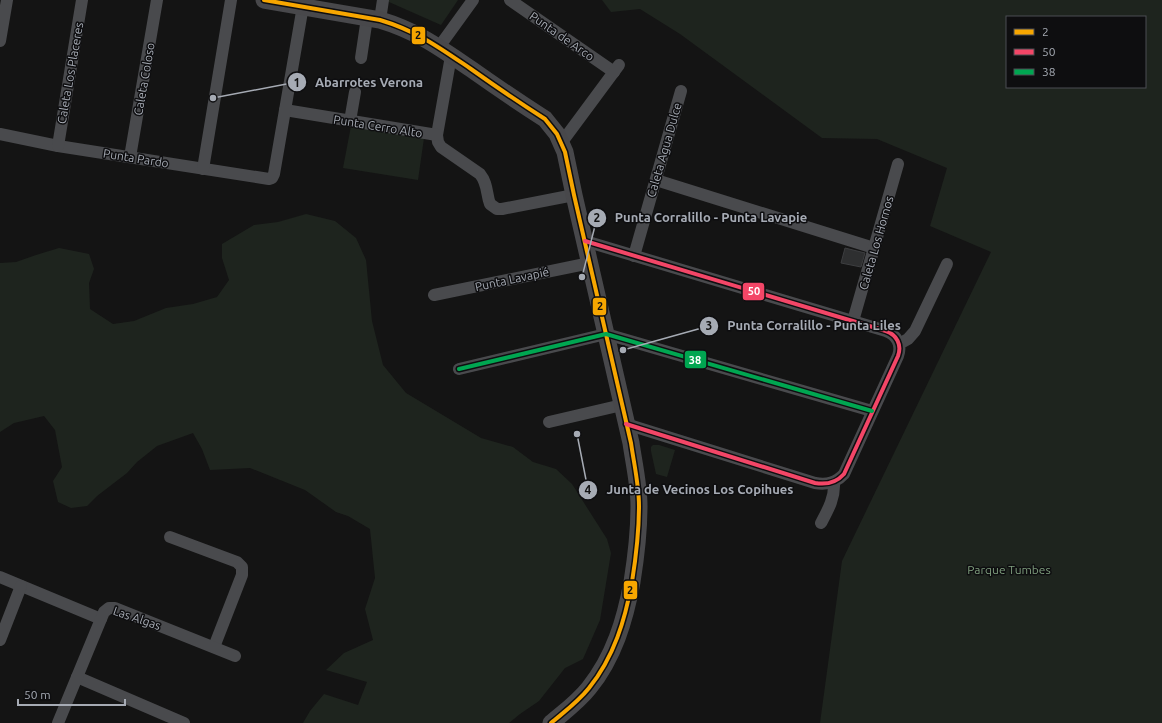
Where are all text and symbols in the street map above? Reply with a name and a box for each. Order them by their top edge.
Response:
street label: Punta de Arco [527,9,597,63]
legend [1006,16,1146,88]
street label: Caleta Los Placeres [55,21,85,125]
text: 2 [1042,25,1049,38]
line badge: 2 [411,26,426,45]
text: 2 [415,29,421,41]
street label: Caleta Coloso [131,42,157,116]
text: 50 [1042,45,1056,58]
text: 38 [1042,65,1056,78]
callout: Abarrotes Verona [287,70,432,95]
text: Abarrotes Verona [315,75,423,89]
text: 1 [294,76,300,89]
street label: Caleta Agua Dulce [644,101,684,199]
street label: Punta Cerro Alto [333,113,423,139]
street label: Punta Pardo [102,146,170,170]
street label: Caleta Los Hornos [856,195,896,291]
callout: Punta Corralillo - Punta Lavapie [587,205,815,230]
text: Punta Corralillo - Punta Lavapie [615,210,807,224]
text: 2 [594,211,601,224]
street label: Punta Lavapié [474,265,550,293]
line badge: 50 [742,282,765,301]
text: 50 [748,285,760,297]
line badge: 2 [592,297,607,316]
text: 2 [597,300,603,312]
callout: Punta Corralillo - Punta Liles [699,313,909,338]
text: Punta Corralillo - Punta Liles [727,318,901,332]
text: 3 [706,319,712,332]
line badge: 38 [684,350,707,369]
text: 38 [689,354,701,366]
callout: Junta de Vecinos Los Copihues [578,477,801,502]
text: Junta de Vecinos Los Copihues [607,482,793,496]
text: 4 [585,483,592,496]
park label: Parque Tumbes [967,563,1051,576]
line badge: 2 [623,580,638,600]
text: 2 [627,584,633,596]
street label: Las Algas [111,604,163,632]
scale bar [18,681,125,707]
text: 50 m [24,688,51,701]

